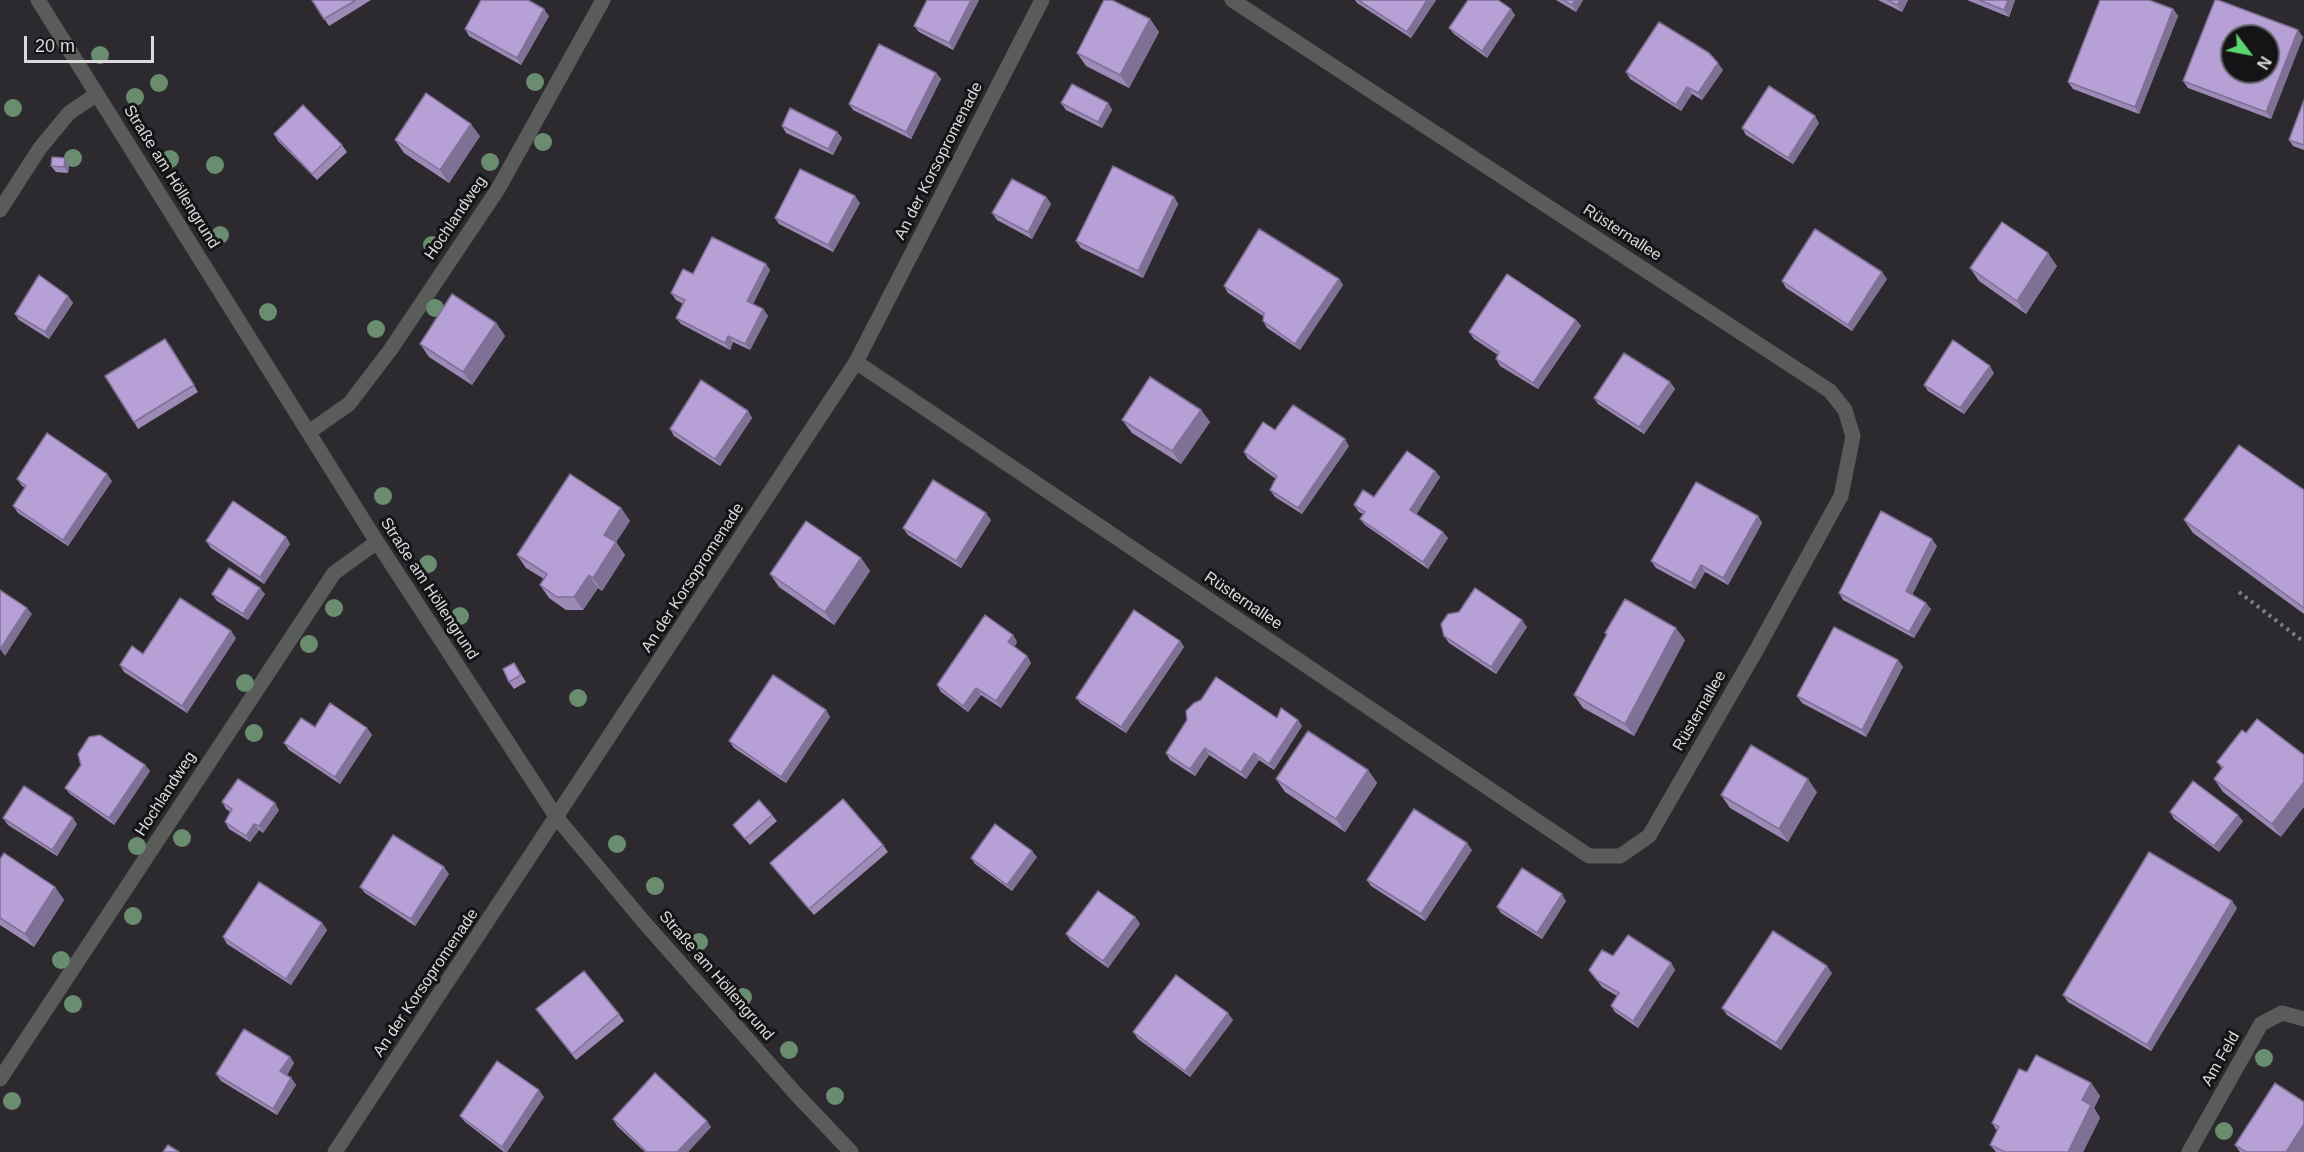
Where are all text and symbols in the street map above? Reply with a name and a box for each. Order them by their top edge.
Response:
scale bar [27,24,158,62]
north arrow [2220,24,2280,84]
text: 20 m [35,36,75,56]
text: N [2254,53,2274,72]
street label: An der Korsopromenade [891,79,987,243]
street label: Straße am Höllengrund [119,102,223,252]
street label: Hochlandweg [421,172,491,264]
street label: Rüsternallee [1579,200,1665,266]
street label: An der Korsopromenade [637,500,749,656]
street label: Straße am Höllengrund [376,514,482,664]
street label: Rüsternallee [1200,568,1286,634]
street label: Rüsternallee [1669,667,1731,755]
street label: Hochlandweg [132,748,200,840]
street label: An der Korsopromenade [369,905,483,1061]
street label: Straße am Höllengrund [654,907,778,1045]
street label: Am Feld [2198,1028,2244,1090]

